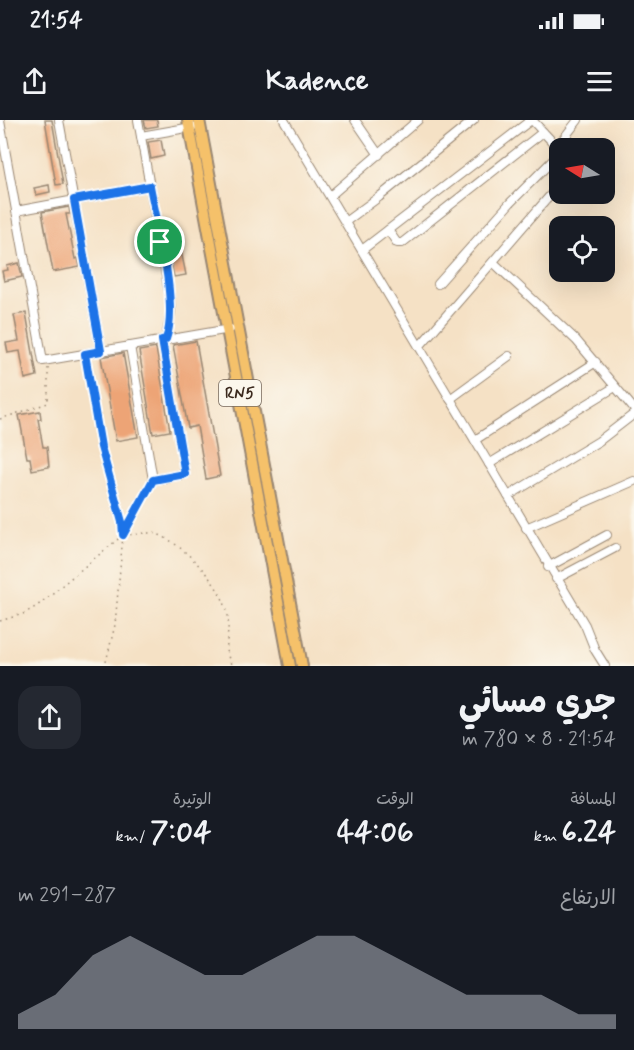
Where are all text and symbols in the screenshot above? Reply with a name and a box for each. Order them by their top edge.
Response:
text: 21:54 [30,7,83,35]
text: Kadence [266,64,368,99]
icon: share [18,65,51,98]
icon: menu [583,65,616,98]
north arrow [549,138,615,204]
map controls [549,138,615,282]
pin [134,216,185,267]
button: locate [549,216,615,282]
icon: arrive [143,225,176,258]
road number: RN5 [219,380,261,406]
text: جري مسائي [459,681,616,725]
button: share [18,686,81,749]
text: 21:54 · 8 × 780 m [462,726,616,753]
text: الوتيرة [173,789,211,810]
text: الوقت [376,789,414,810]
text: المسافة [570,789,616,810]
text: 7:04 [150,813,211,852]
text: 44:06 [337,813,414,852]
text: 6.24 [561,813,616,852]
text: /km [115,826,150,847]
text: km [534,826,561,847]
text: 287–291 m [18,882,116,909]
text: الارتفاع [560,885,616,912]

